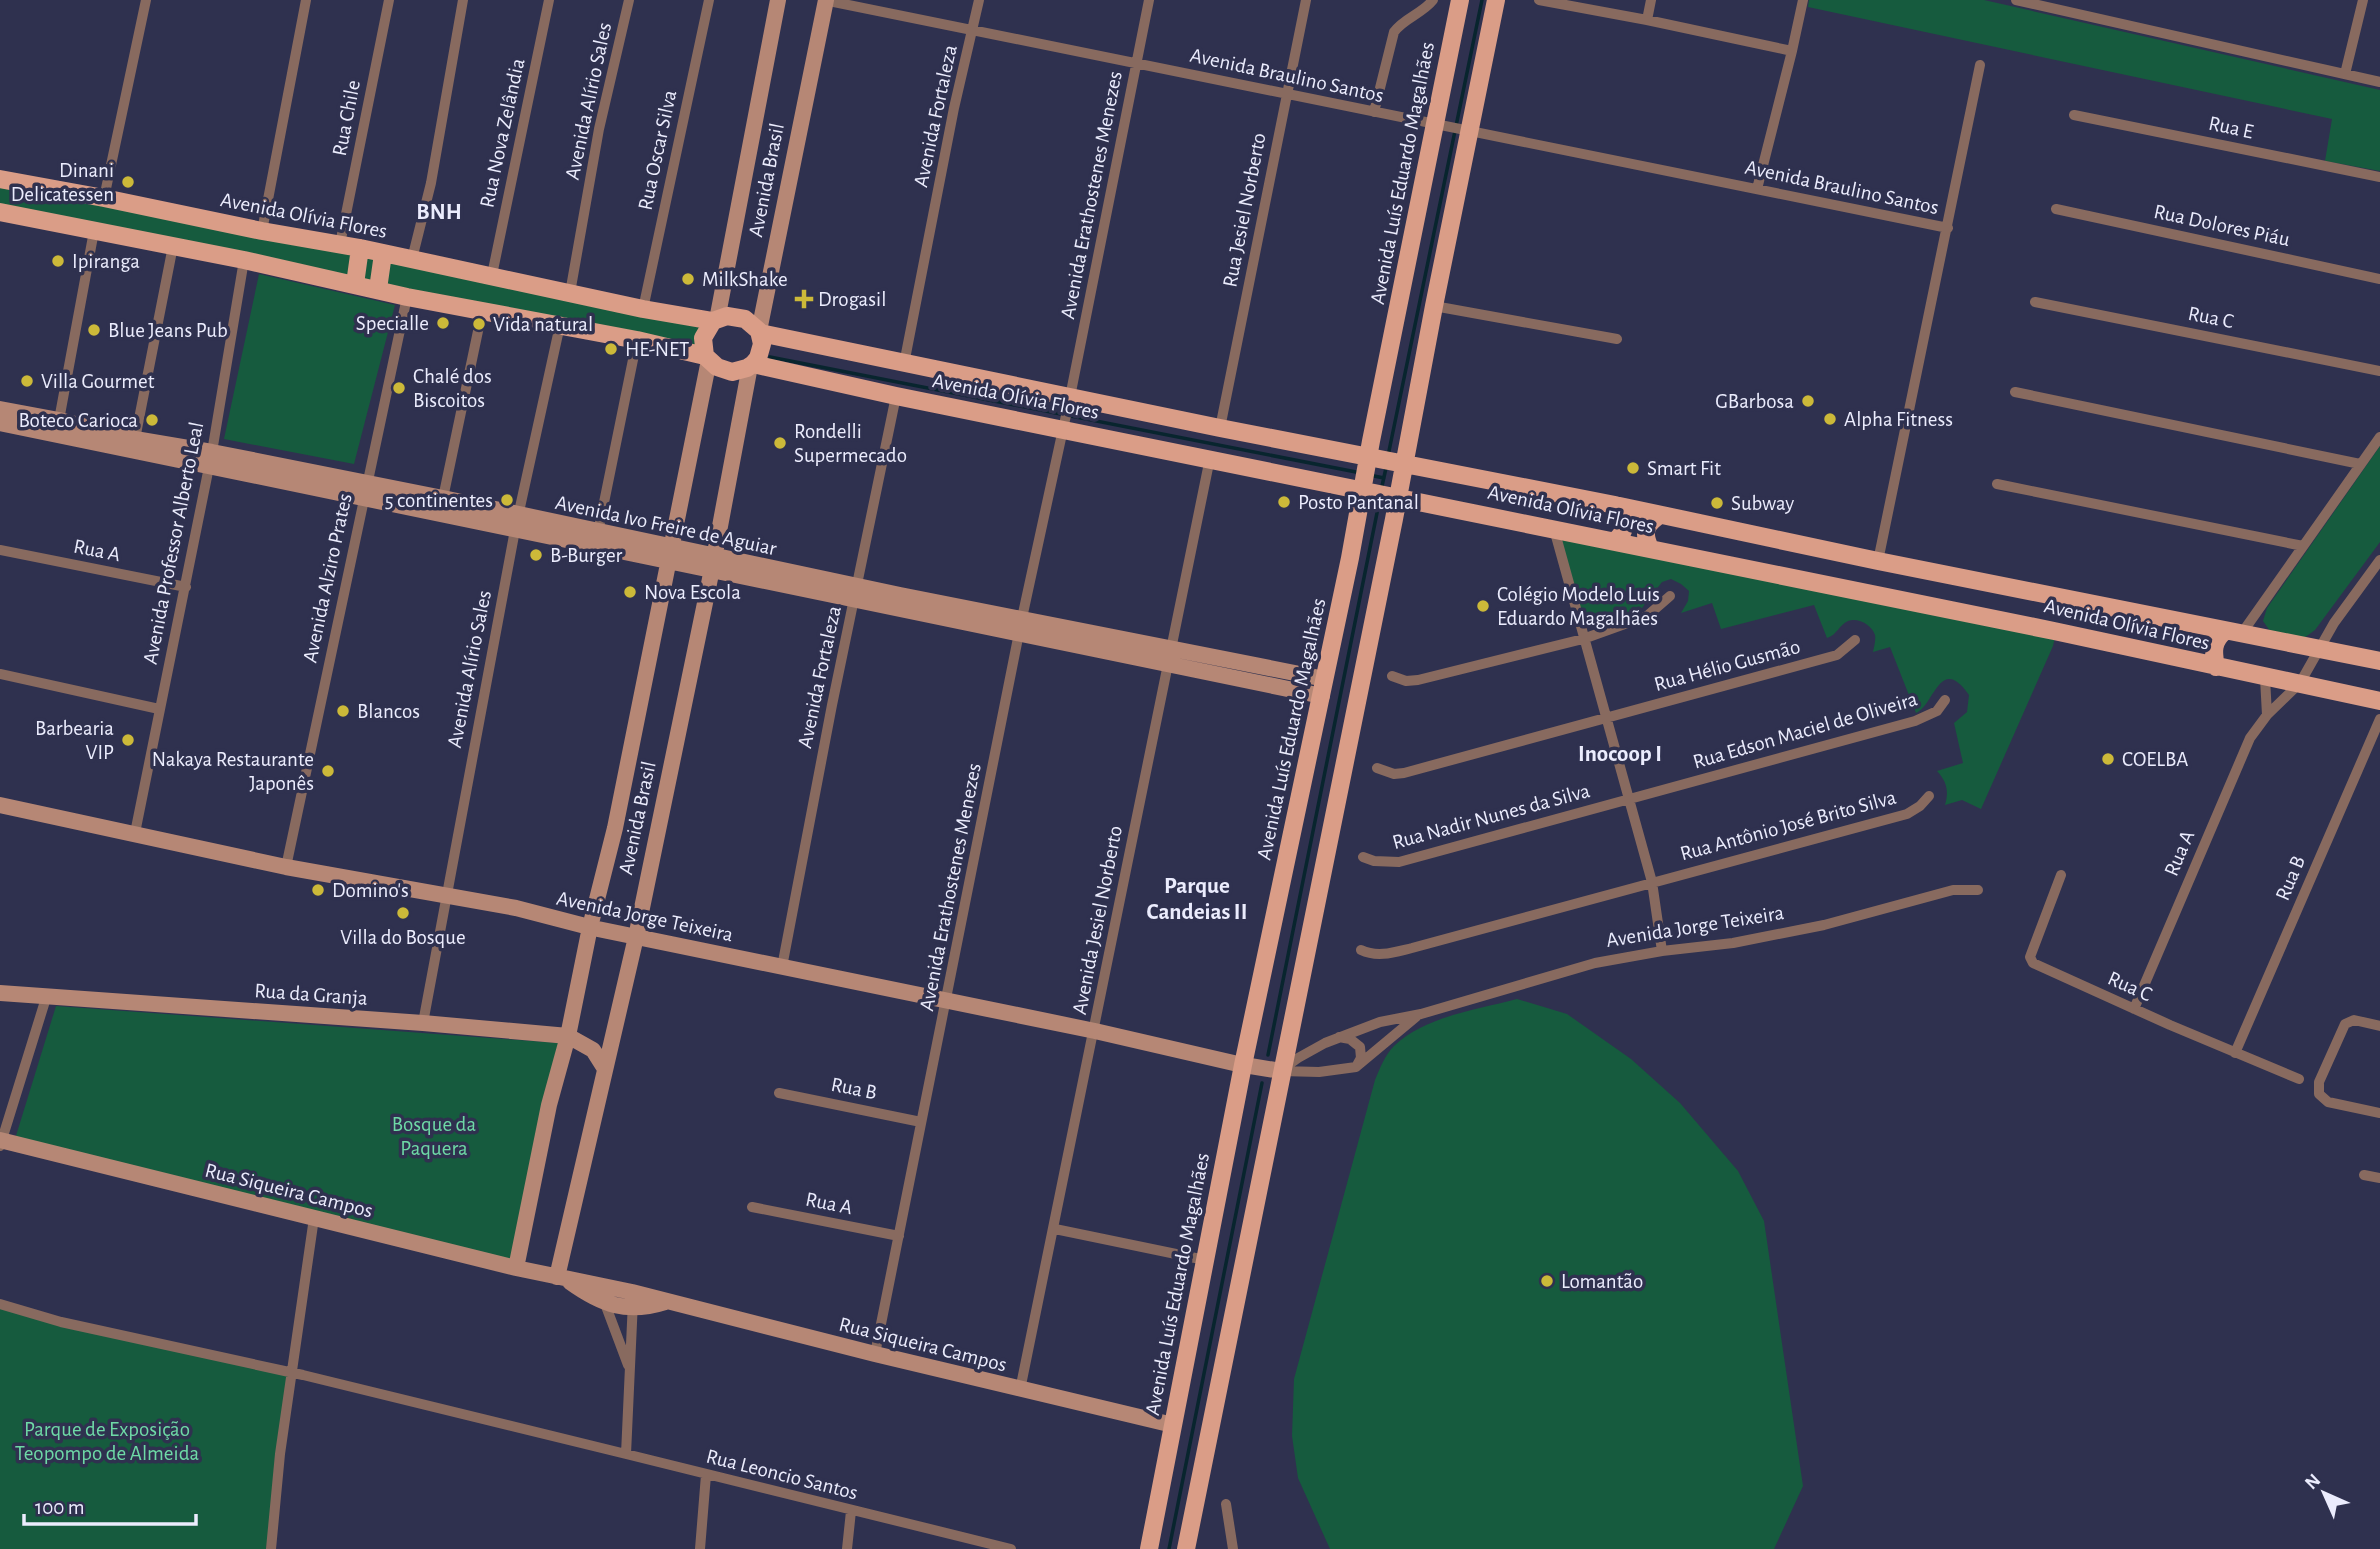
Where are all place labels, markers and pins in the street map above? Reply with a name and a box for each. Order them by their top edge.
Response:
place label: Dinani Delicatessen [11,160,114,205]
marker: Dinani Delicatessen [120,174,136,190]
place label: Ipiranga [72,251,140,272]
marker: Ipiranga [50,253,66,269]
place label: MilkShake [702,269,788,290]
marker: MilkShake [680,271,696,287]
place label: Drogasil [818,289,886,310]
marker: Drogasil [796,291,812,307]
place label: Specialle [356,313,429,334]
place label: Vida natural [493,314,593,335]
marker: Specialle [435,315,451,331]
marker: Vida natural [471,316,487,332]
place label: Blue Jeans Pub [108,320,228,341]
marker: Blue Jeans Pub [86,322,102,338]
place label: HE-NET [625,339,689,360]
marker: HE-NET [603,341,619,357]
place label: Chalé dos Biscoitos [413,366,492,411]
place label: Villa Gourmet [41,371,155,392]
marker: Villa Gourmet [19,373,35,389]
marker: Chalé dos Biscoitos [391,380,407,396]
place label: GBarbosa [1715,391,1794,412]
marker: GBarbosa [1800,393,1816,409]
place label: Alpha Fitness [1844,409,1953,430]
place label: Boteco Carioca [19,410,138,431]
marker: Alpha Fitness [1822,411,1838,427]
marker: Boteco Carioca [144,412,160,428]
place label: Rondelli Supermecado [794,421,907,466]
marker: Rondelli Supermecado [772,435,788,451]
place label: Smart Fit [1647,458,1721,479]
marker: Smart Fit [1625,460,1641,476]
place label: 5 continentes [385,490,493,511]
marker: 5 continentes [499,492,515,508]
place label: Posto Pantanal [1298,492,1419,513]
place label: Subway [1731,493,1794,514]
marker: Posto Pantanal [1276,494,1292,510]
marker: Subway [1709,495,1725,511]
place label: B-Burger [550,545,623,566]
marker: B-Burger [528,547,544,563]
place label: Nova Escola [644,582,741,603]
marker: Nova Escola [622,584,638,600]
place label: Colégio Modelo Luis Eduardo Magalhães [1497,584,1660,629]
marker: Colégio Modelo Luis Eduardo Magalhães [1475,598,1491,614]
place label: Blancos [357,701,420,722]
marker: Blancos [335,703,351,719]
place label: Barbearia VIP [35,718,114,763]
marker: Barbearia VIP [120,732,136,748]
place label: Nakaya Restaurante Japonês [152,749,314,794]
place label: COELBA [2122,749,2189,770]
marker: COELBA [2100,751,2116,767]
marker: Nakaya Restaurante Japonês [320,763,336,779]
place label: Domino's [332,880,409,901]
marker: Domino's [310,882,326,898]
marker: Villa do Bosque [395,905,411,921]
place label: Villa do Bosque [340,927,466,948]
place label: Lomantão [1561,1271,1643,1292]
marker: Lomantão [1539,1273,1555,1289]

